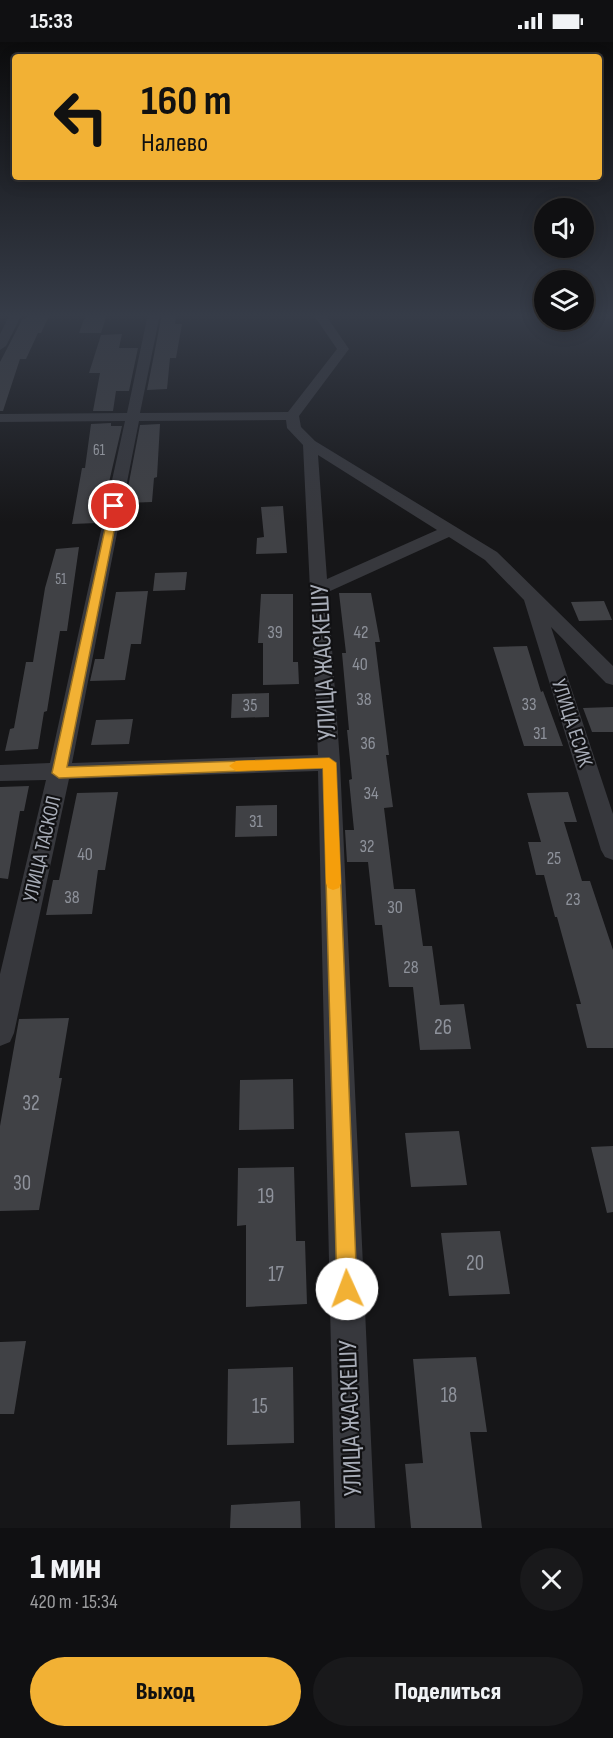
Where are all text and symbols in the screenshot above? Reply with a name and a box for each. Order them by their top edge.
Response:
text: 15:33 [30,8,73,35]
text: 160 m [141,76,232,127]
icon: left [42,78,120,156]
text: Налево [141,127,208,159]
map controls [534,198,594,330]
button: sound [534,198,594,258]
button: layers [534,270,594,330]
house number: 61 [93,441,106,460]
pin [88,480,139,531]
icon: arrive [97,489,130,522]
house number: 51 [55,570,67,589]
street label: УЛИЦА ЖАСКЕШУ [304,583,344,741]
house number: 39 [267,622,283,643]
house number: 42 [353,622,369,643]
house number: 40 [352,654,368,675]
street label: УЛИЦА ЕСИК [546,676,598,771]
house number: 38 [356,689,372,710]
house number: 33 [521,694,537,715]
house number: 35 [243,695,257,716]
house number: 31 [533,723,548,744]
house number: 36 [360,733,376,754]
house number: 34 [363,783,379,804]
street label: УЛИЦА ТАСКОЛ [18,793,66,905]
house number: 31 [249,811,264,832]
house number: 32 [360,836,374,857]
house number: 40 [77,844,93,865]
house number: 25 [547,848,561,869]
house number: 38 [64,887,80,908]
house number: 23 [566,889,581,910]
house number: 30 [387,897,403,918]
house number: 28 [403,957,419,978]
house number: 26 [434,1015,452,1040]
house number: 32 [22,1091,40,1116]
house number: 30 [13,1171,31,1196]
house number: 19 [258,1184,274,1209]
house number: 20 [466,1251,484,1276]
position arrow [315,1257,379,1321]
house number: 17 [268,1262,284,1287]
street label: УЛИЦА ЖАСКЕШУ [333,1339,369,1497]
house number: 18 [441,1383,457,1408]
house number: 15 [252,1394,268,1419]
text: 1 мин [30,1546,101,1589]
button: close [520,1548,583,1611]
text: 420 m · 15:34 [30,1590,118,1614]
button: Выход [30,1657,301,1726]
button: Поделиться [313,1657,583,1726]

